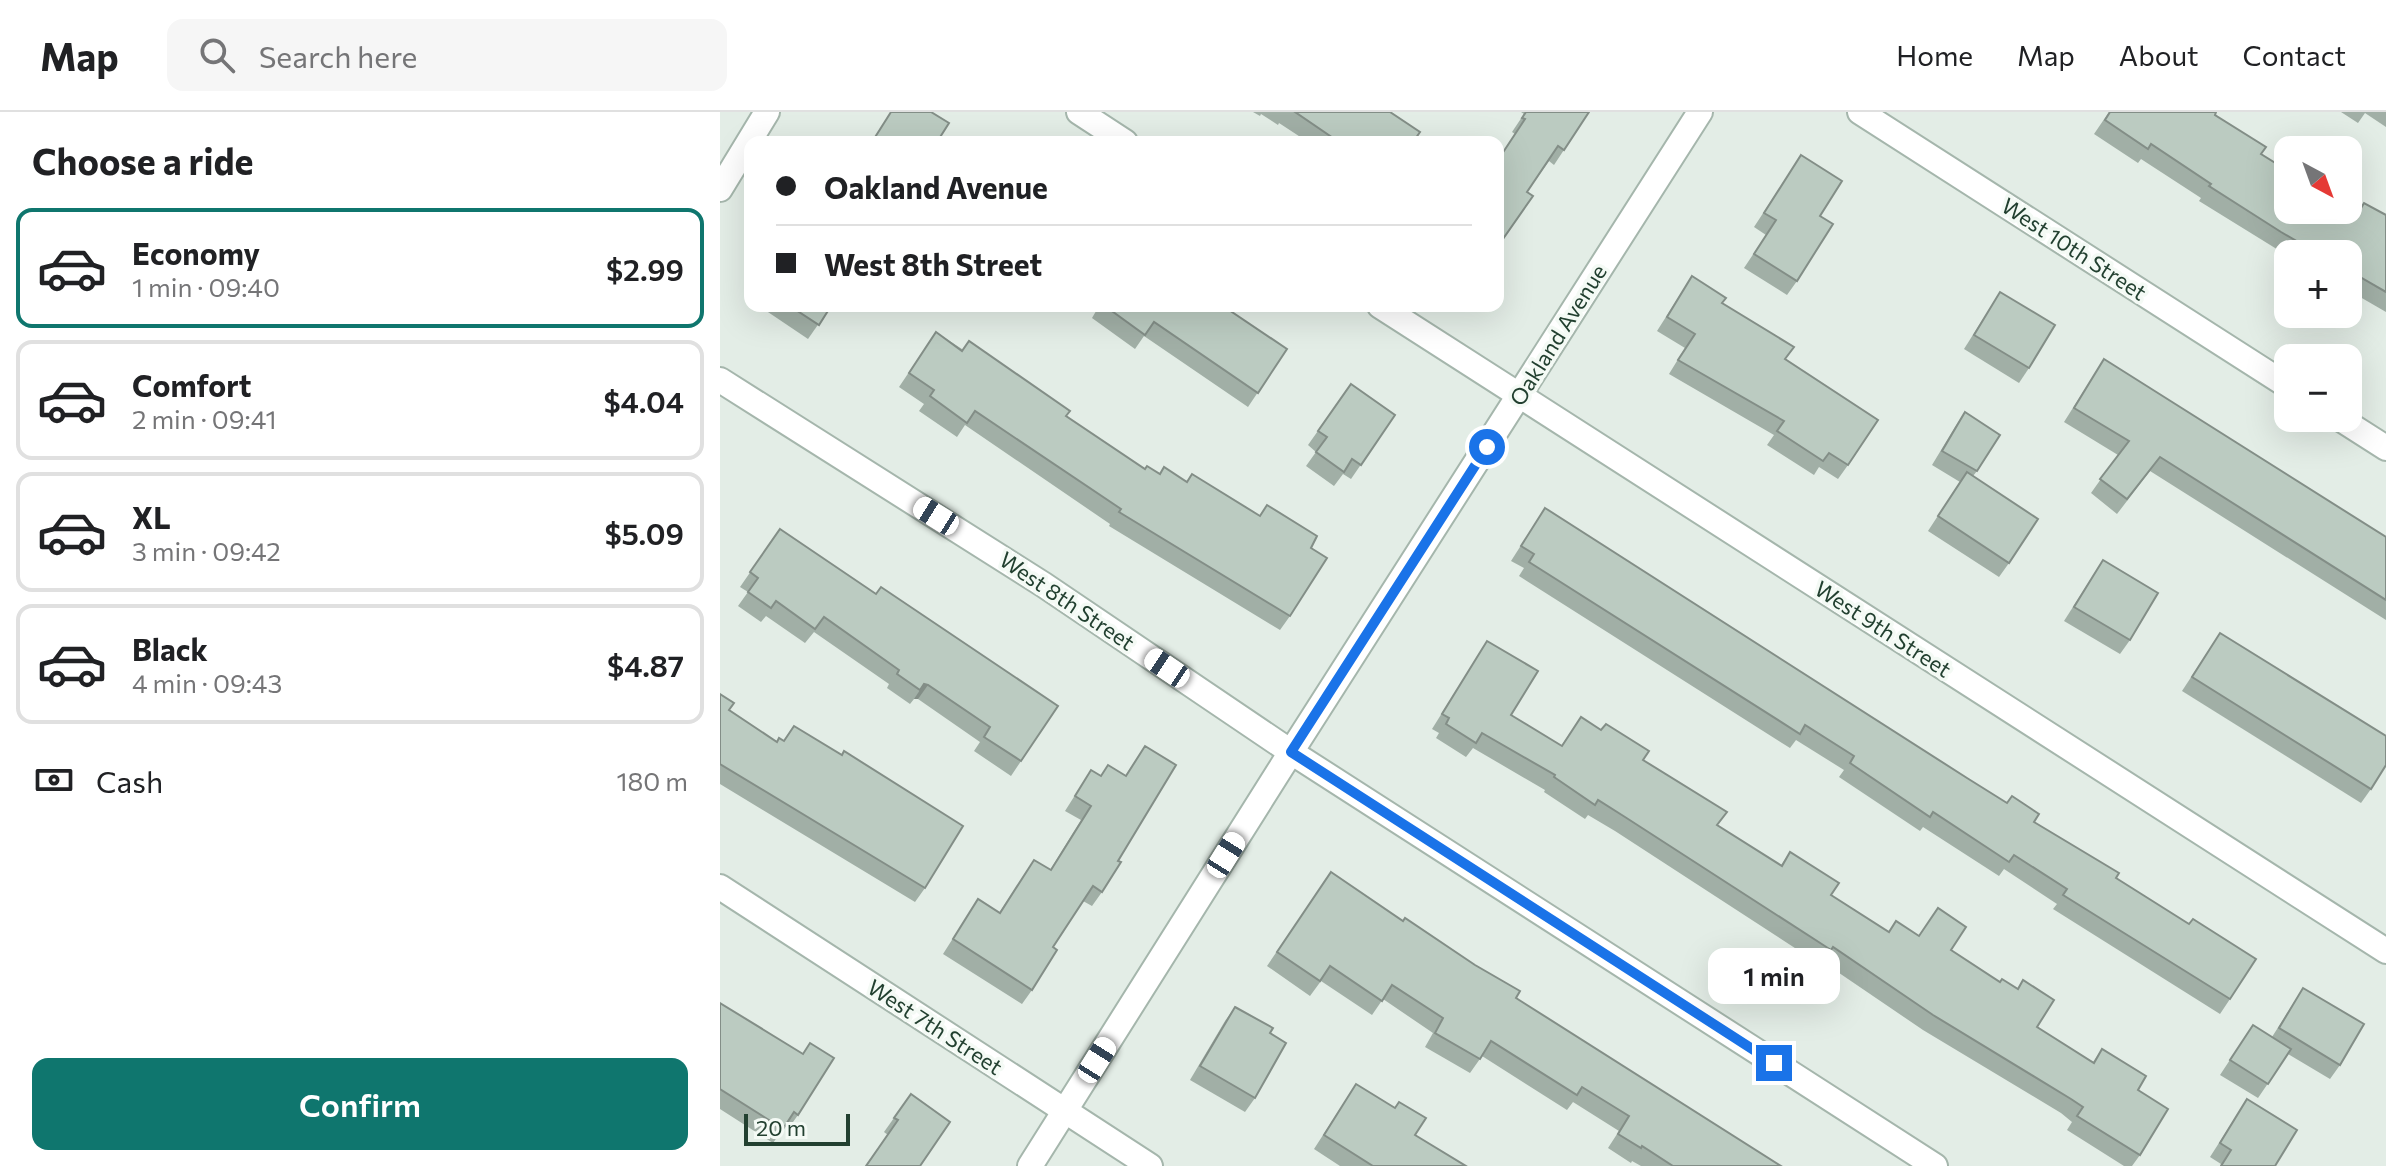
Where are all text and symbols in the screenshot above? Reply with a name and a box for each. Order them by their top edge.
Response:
search box [167,19,727,91]
text: Map [40,32,119,79]
icon: search [195,33,239,77]
text: Search here [259,37,417,74]
text: Home [1896,38,1973,72]
text: Map [2017,38,2075,72]
text: About [2119,38,2199,72]
text: Contact [2243,38,2346,72]
north arrow [2274,136,2362,224]
map controls [2274,136,2362,432]
text: Choose a ride [32,138,253,182]
text: Oakland Avenue [824,168,1048,205]
street label: West 10th Street [1997,192,2152,306]
icon: car [36,232,108,304]
text: Economy [132,234,260,271]
button: + [2274,240,2362,328]
text: West 8th Street [824,245,1042,282]
text: $2.99 [606,250,684,287]
street label: Oakland Avenue [1503,259,1612,410]
text: 1 min · 09:40 [132,271,280,302]
button: − [2274,344,2362,432]
icon: car [36,364,108,436]
text: Comfort [132,366,251,403]
text: $4.04 [603,382,684,419]
text: 2 min · 09:41 [132,403,277,434]
route start [1469,429,1505,465]
car [909,493,963,539]
icon: car [36,496,108,568]
text: XL [132,498,171,535]
text: $5.09 [605,514,684,551]
text: 3 min · 09:42 [132,535,281,566]
street label: West 8th Street [995,545,1140,656]
street label: West 9th Street [1810,574,1956,683]
icon: car [36,628,108,700]
text: Black [132,630,208,667]
car [1140,645,1194,691]
text: $4.87 [607,646,684,683]
text: 4 min · 09:43 [132,667,282,698]
icon: cash [32,758,76,802]
text: Cash [96,762,163,799]
text: 180 m [616,765,688,796]
car [1203,828,1249,882]
callout: 1 min [1708,947,1840,1003]
text: 1 min [1743,960,1805,991]
street label: West 7th Street [863,973,1008,1080]
car [1074,1033,1120,1087]
route end [1756,1045,1792,1081]
button: Confirm [32,1058,688,1150]
scale bar [744,1110,850,1146]
text: 20 m [756,1114,806,1141]

